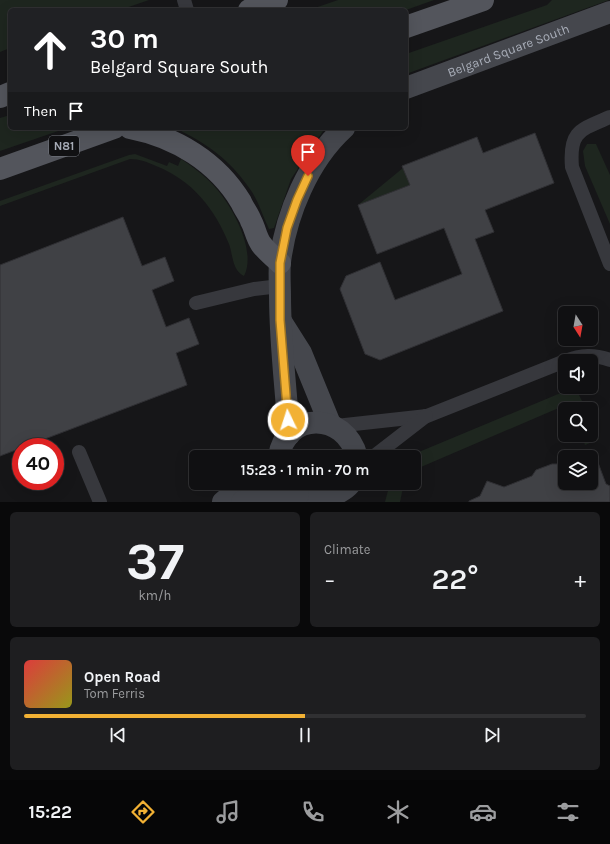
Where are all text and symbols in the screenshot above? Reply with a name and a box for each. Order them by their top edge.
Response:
street label: Belgard Square South [445,21,571,80]
text: 30 m [90,22,159,55]
icon: ahead [24,24,76,76]
text: Belgard Square South [90,56,268,78]
icon: arrive [65,100,87,122]
text: Then [24,102,57,120]
pin [291,135,325,176]
road number: N81 [49,136,79,156]
icon: arrive [297,141,319,163]
north arrow [558,306,598,346]
map controls [558,306,598,490]
button: sound [558,354,598,394]
position arrow [267,399,309,441]
button: search [558,402,598,442]
speed limit sign: 40 [12,438,64,490]
button: layers [558,450,598,490]
text: 15:23 · 1 min · 70 m [241,461,369,479]
text: 37 [126,531,184,592]
text: Climate [324,542,370,557]
text: 22° [431,561,479,597]
text: − [324,567,336,593]
text: + [574,567,586,593]
text: km/h [139,588,171,603]
text: Open Road [84,668,161,686]
text: Tom Ferris [84,686,145,701]
icon: previous [107,724,129,746]
icon: pause [294,724,316,746]
icon: next [481,724,503,746]
icon: directions [129,798,157,826]
icon: music [214,798,242,826]
icon: phone [299,798,327,826]
icon: climate [384,798,412,826]
icon: car [469,798,497,826]
icon: filters [554,798,582,826]
text: 15:22 [28,801,72,823]

